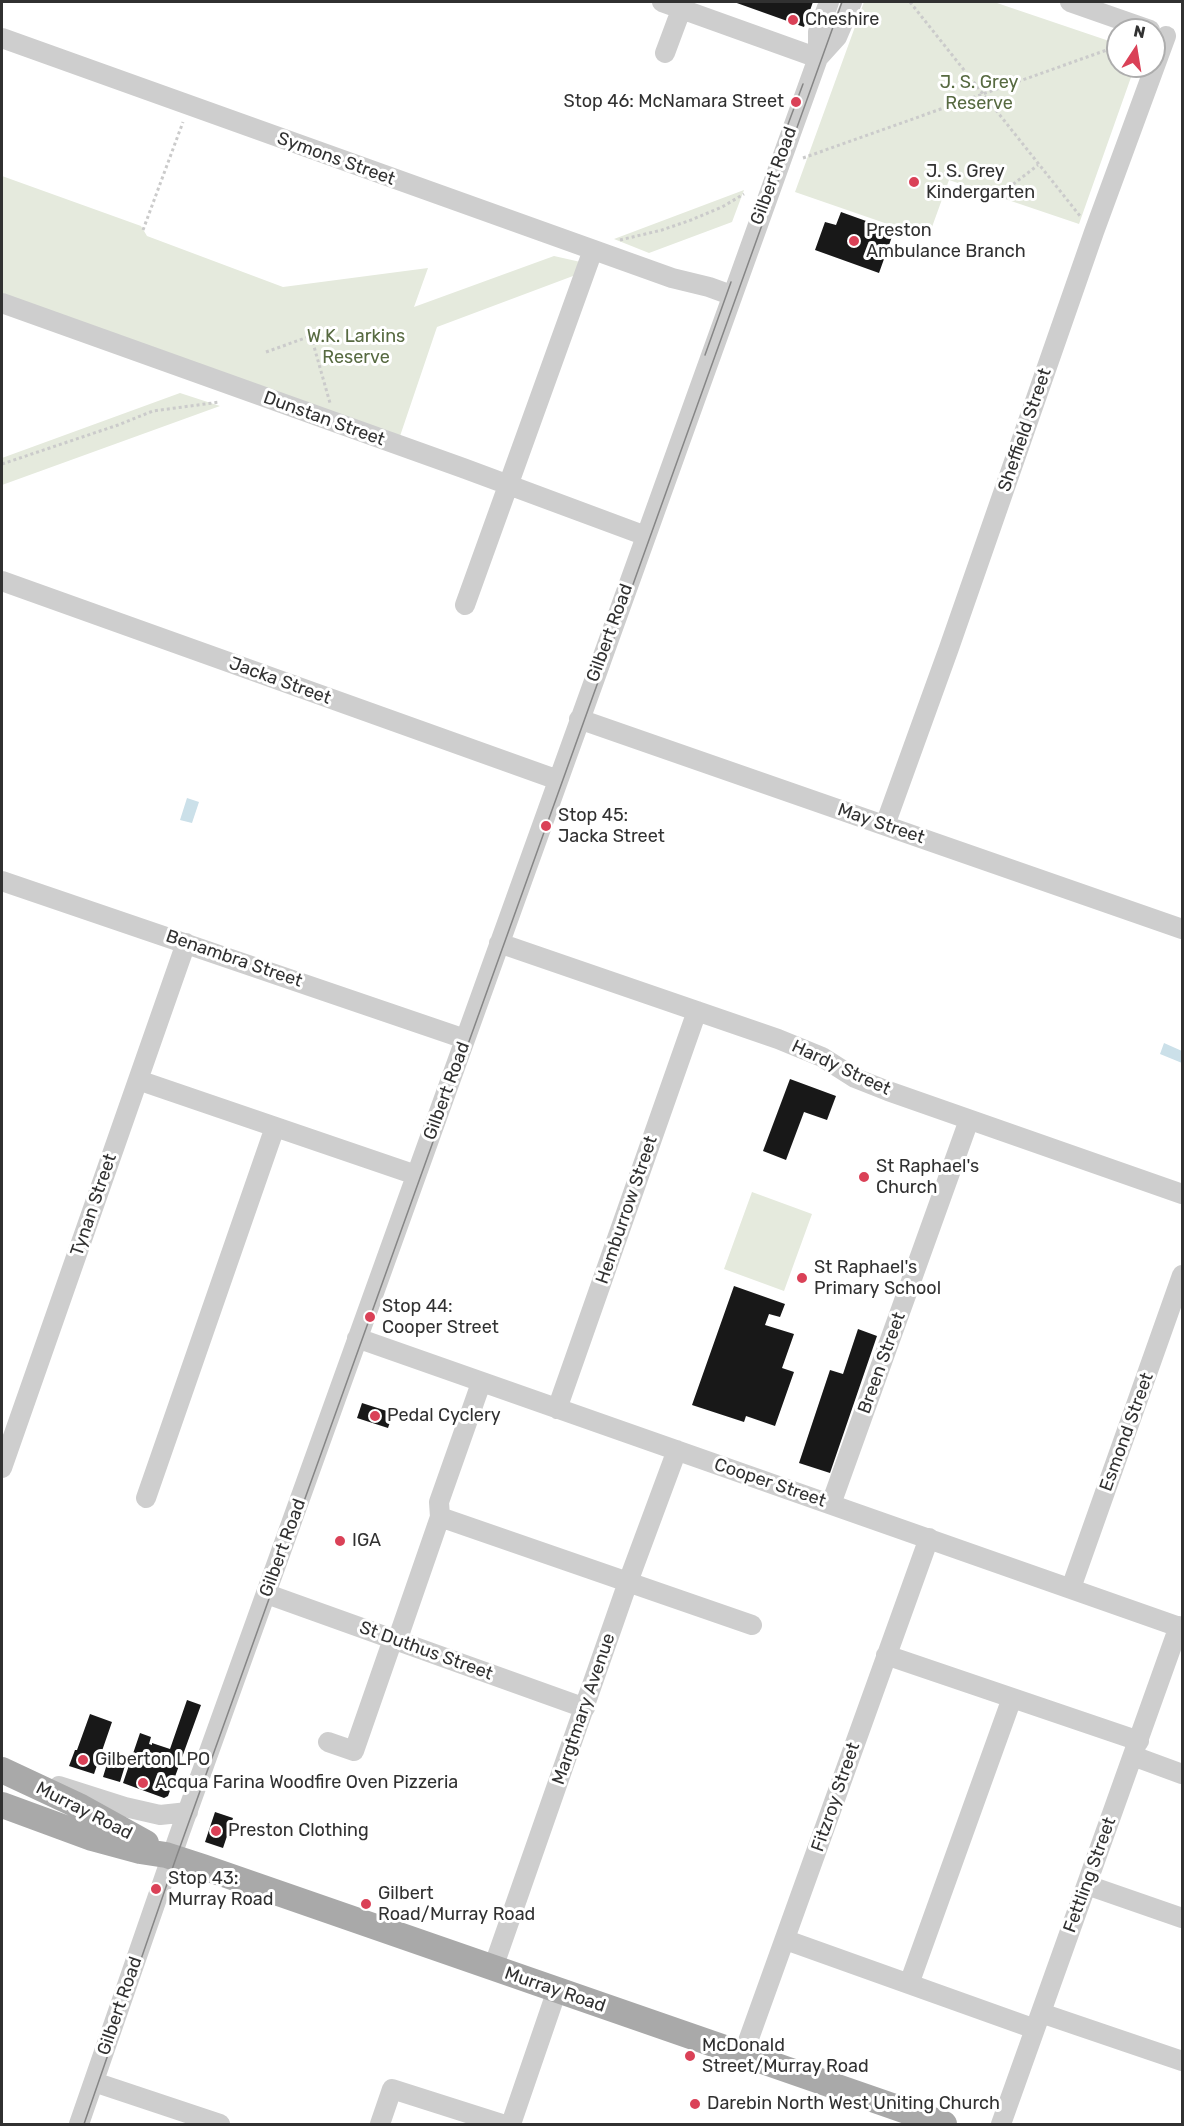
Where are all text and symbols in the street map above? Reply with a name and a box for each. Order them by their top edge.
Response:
place label: Cheshire [805,9,879,31]
marker: Cheshire [786,13,800,27]
north arrow [1106,18,1166,78]
text: N [1132,21,1147,42]
park label: J. S. Grey Reserve [940,72,1018,115]
place label: Stop 46: McNamara Street [564,91,784,113]
marker: Stop 46: McNamara Street [789,95,803,109]
street label: Gilbert Road [746,124,802,228]
street label: Symons Street [274,128,398,190]
place label: J. S. Grey Kindergarten [926,161,1035,204]
marker: J. S. Grey Kindergarten [907,175,921,189]
place label: Preston Ambulance Branch [866,220,1026,262]
marker: Preston Ambulance Branch [847,234,861,248]
park label: W.K. Larkins Reserve [307,326,405,368]
street label: Sheffield Street [994,365,1056,495]
street label: Dunstan Street [260,387,388,451]
street label: Gilbert Road [582,581,638,685]
street label: Jacka Street [226,653,334,709]
street label: May Street [835,799,927,849]
place label: Stop 45: Jacka Street [558,805,665,848]
marker: Stop 45: Jacka Street [539,819,553,833]
street label: Benambra Street [163,926,305,992]
street label: Hardy Street [788,1036,894,1100]
street label: Gilbert Road [419,1039,475,1143]
street label: Hemburrow Street [592,1133,662,1287]
street label: Tynan Street [66,1151,122,1259]
place label: St Raphael's Church [876,1156,979,1198]
marker: St Raphael's Church [857,1170,871,1184]
place label: St Raphael's Primary School [814,1257,941,1300]
marker: St Raphael's Primary School [795,1271,809,1285]
place label: Stop 44: Cooper Street [382,1296,499,1338]
street label: Breen Street [854,1309,910,1417]
marker: Stop 44: Cooper Street [363,1310,377,1324]
street label: Esmond Street [1096,1370,1158,1494]
place label: Pedal Cyclery [387,1405,501,1427]
marker: Pedal Cyclery [368,1409,382,1423]
street label: Cooper Street [711,1454,829,1512]
street label: Gilbert Road [255,1496,311,1600]
place label: IGA [352,1530,381,1552]
marker: IGA [333,1534,347,1548]
street label: St Duthus Street [356,1617,496,1685]
street label: Margtmary Avenue [548,1630,620,1788]
street label: Fitzroy Street [807,1740,865,1854]
place label: Gilberton LPO [95,1749,210,1771]
marker: Gilberton LPO [76,1753,90,1767]
place label: Acqua Farina Woodfire Oven Pizzeria [155,1772,458,1794]
marker: Acqua Farina Woodfire Oven Pizzeria [136,1776,150,1790]
street label: Murray Road [32,1777,136,1845]
street label: Fettling Street [1059,1814,1121,1936]
place label: Preston Clothing [228,1820,369,1842]
marker: Preston Clothing [209,1824,223,1838]
place label: Stop 43: Murray Road [168,1868,273,1910]
marker: Stop 43: Murray Road [149,1882,163,1896]
place label: Gilbert Road/Murray Road [378,1883,535,1926]
marker: Gilbert Road/Murray Road [359,1897,373,1911]
street label: Gilbert Road [93,1954,147,2058]
street label: Murray Road [502,1963,608,2017]
place label: McDonald Street/Murray Road [702,2035,869,2078]
marker: McDonald Street/Murray Road [683,2049,697,2063]
place label: Darebin North West Uniting Church [707,2093,1000,2115]
marker: Darebin North West Uniting Church [688,2097,702,2111]

